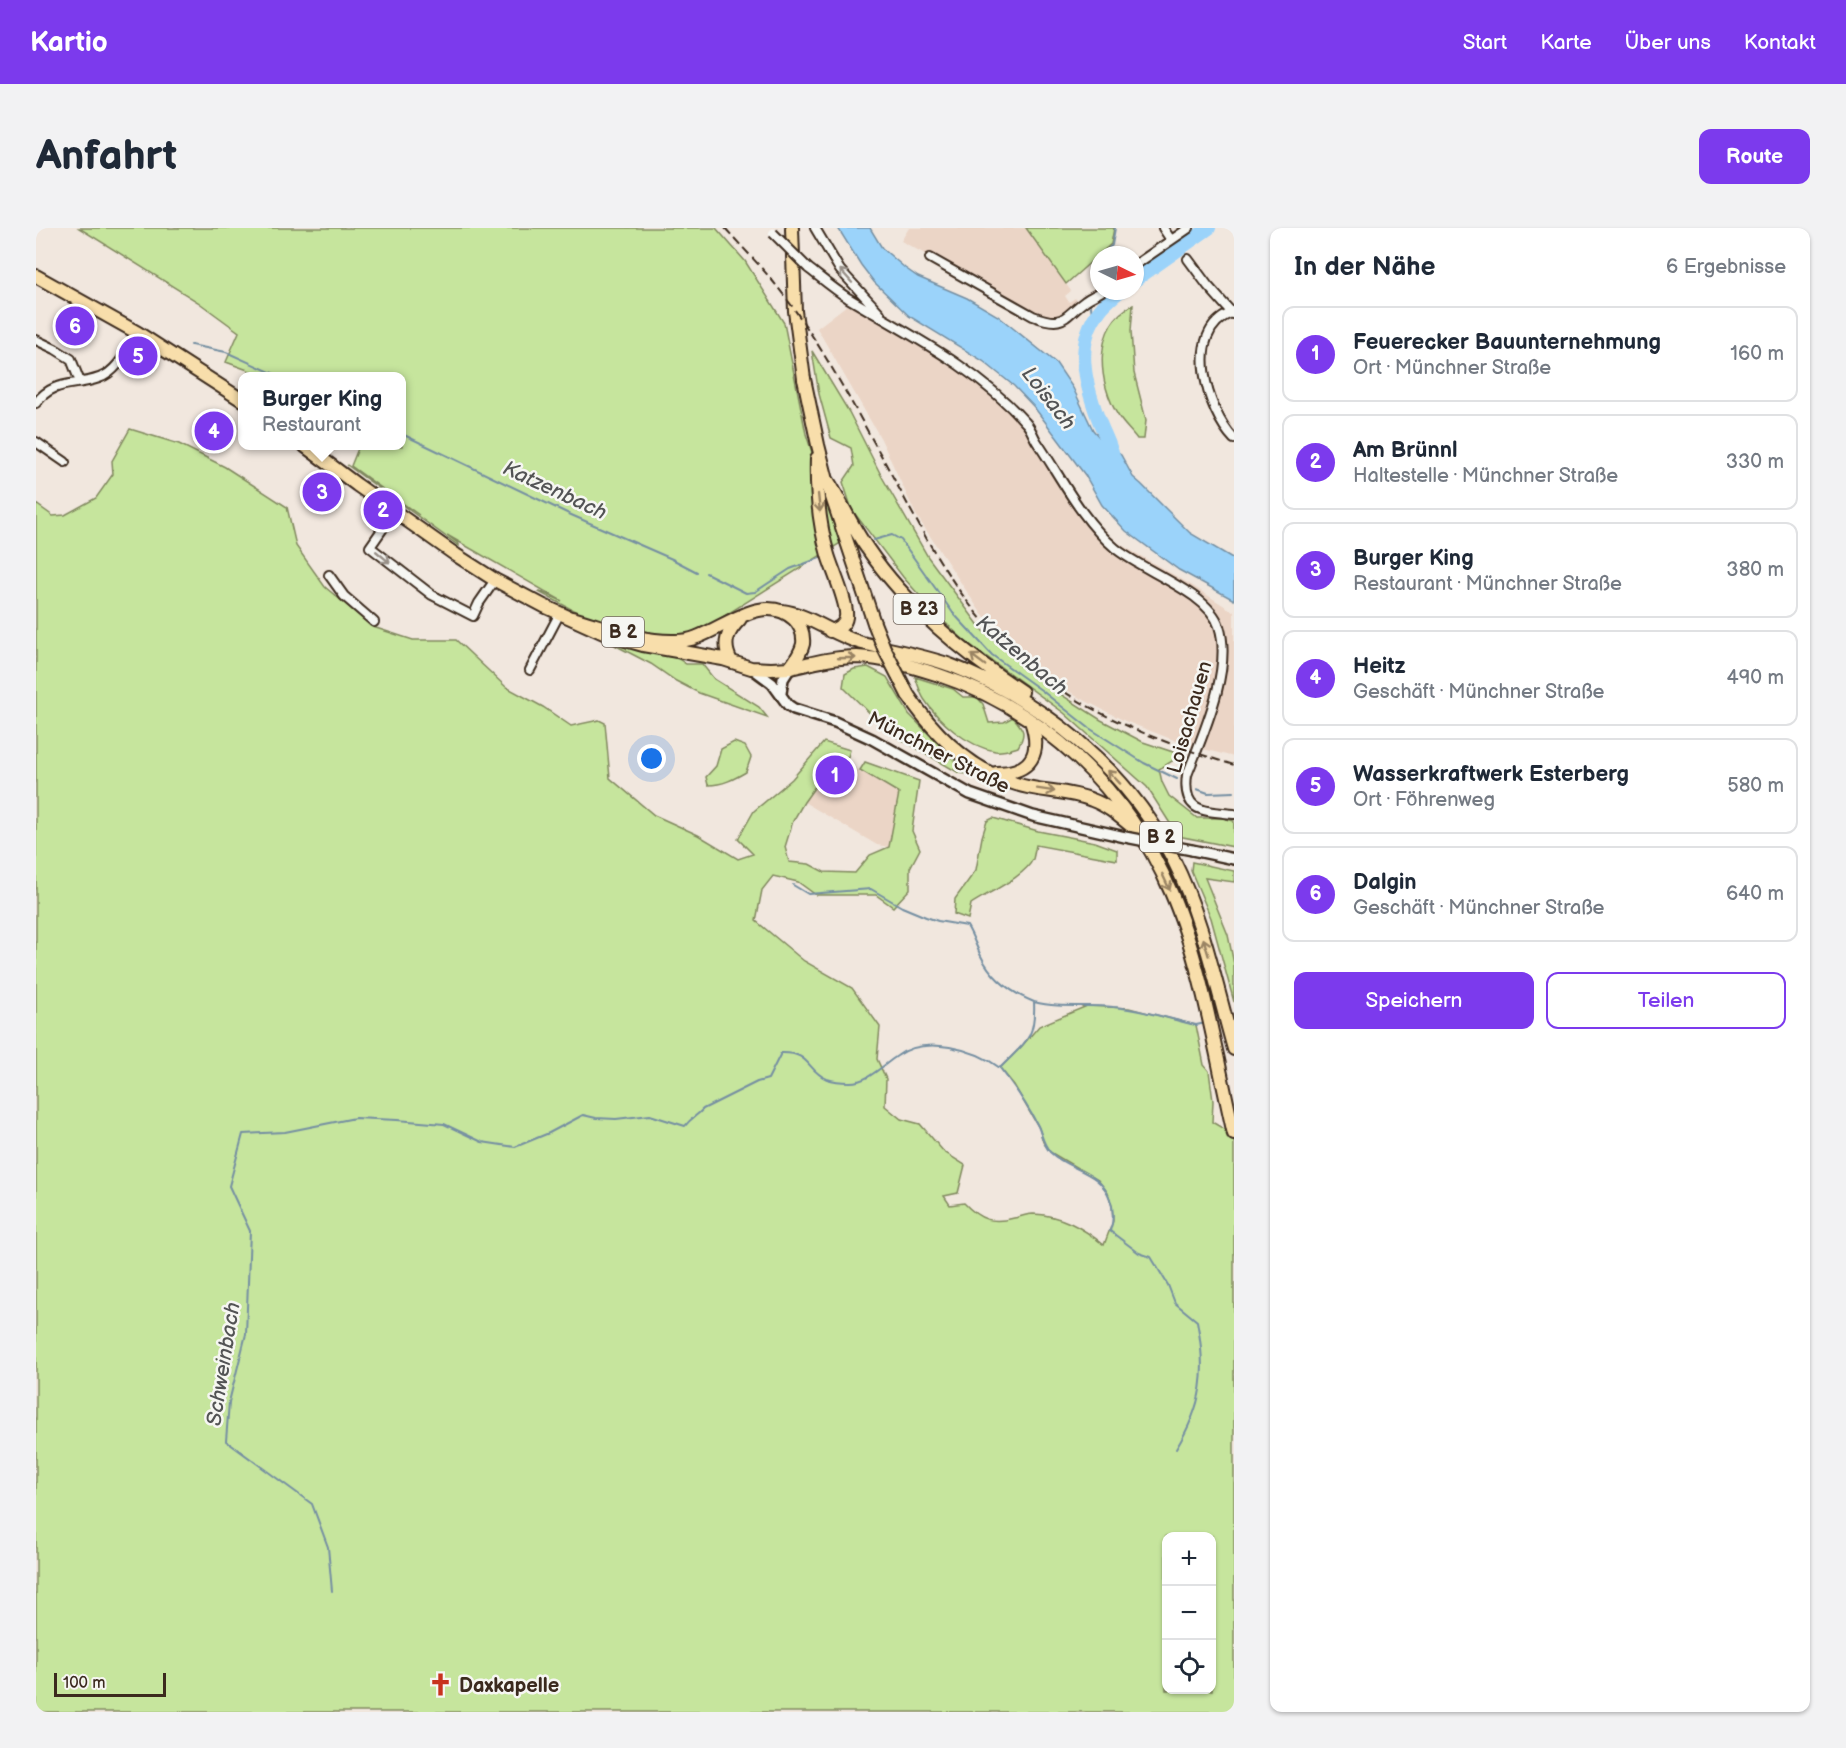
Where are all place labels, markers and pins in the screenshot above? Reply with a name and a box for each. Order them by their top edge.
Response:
pin: 6 [56,304,94,348]
pin: 5 [118,334,158,378]
pin: 4 [194,408,234,454]
pin: 3 [302,470,342,514]
pin: 2 [364,488,402,532]
pin: 1 [816,752,854,798]
church icon: Daxkapelle [428,1672,454,1698]
place label: Daxkapelle [459,1674,559,1698]

